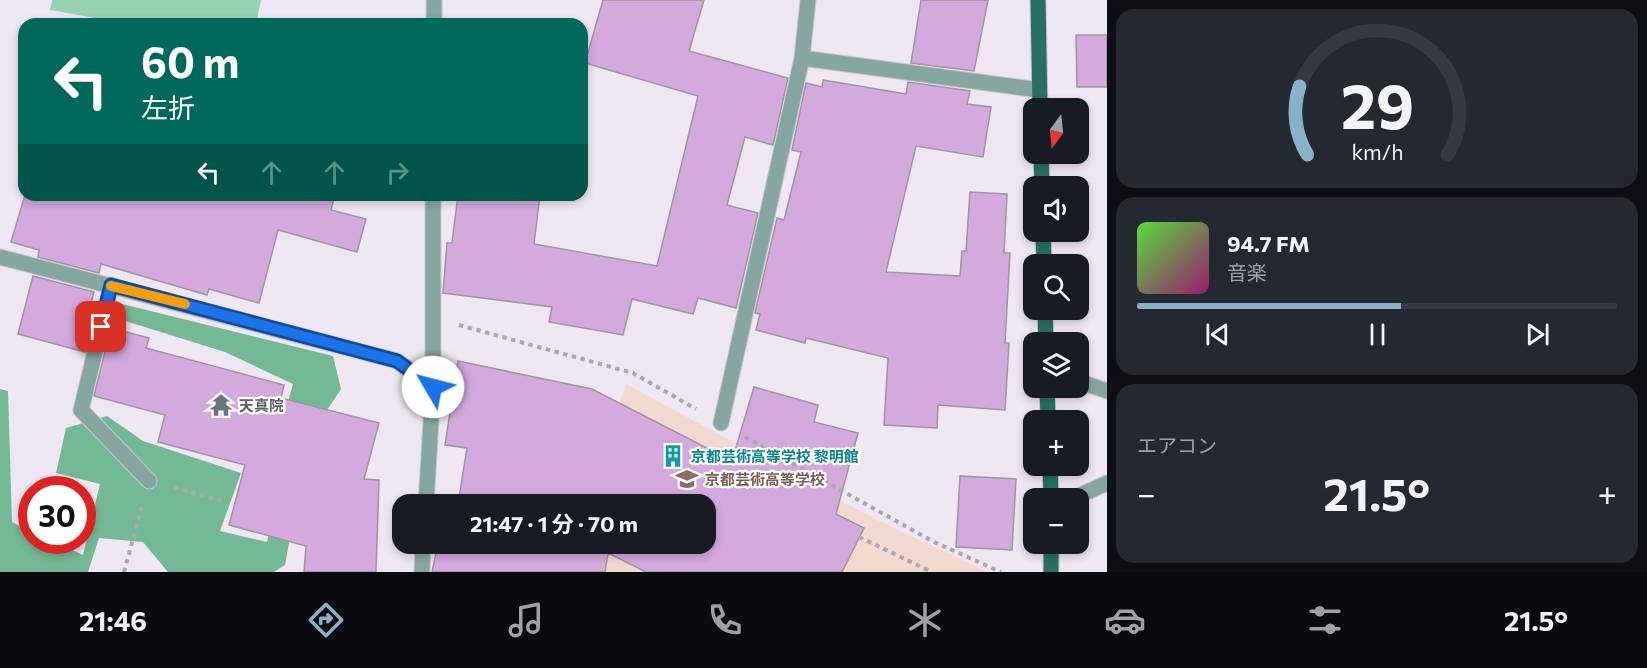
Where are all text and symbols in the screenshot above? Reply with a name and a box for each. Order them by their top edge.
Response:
text: 60 m [141,35,240,87]
icon: left [42,42,120,120]
text: 29 [1340,67,1414,143]
text: 左折 [141,91,195,124]
north arrow [1023,98,1089,164]
map controls [1023,98,1089,554]
text: km/h [1351,139,1403,165]
icon: left [192,156,225,189]
icon: ahead [255,156,288,189]
icon: ahead [318,156,351,189]
icon: right [381,156,414,189]
button: sound [1023,176,1089,242]
text: 94.7 FM [1227,230,1310,257]
button: search [1023,254,1089,320]
text: 音楽 [1227,260,1267,284]
pin [75,301,126,352]
icon: arrive [84,310,117,343]
icon: previous [1201,318,1234,351]
icon: pause [1361,318,1394,351]
icon: next [1521,318,1554,351]
button: layers [1023,332,1089,398]
position arrow [401,355,465,419]
temple icon: 天真院 [208,392,234,418]
place label: 天真院 [239,396,284,414]
button: + [1023,410,1089,476]
text: エアコン [1137,433,1217,457]
building icon: 京都芸術高等学校 黎明館 [660,443,686,469]
place label: 京都芸術高等学校 黎明館 [691,447,859,465]
text: 21.5° [1323,465,1430,520]
school or university icon: 京都芸術高等学校 [674,466,700,492]
place label: 京都芸術高等学校 [705,470,825,488]
text: − [1137,472,1156,513]
text: + [1598,472,1617,513]
speed limit sign: 30 [18,476,96,554]
button: − [1023,488,1089,554]
text: 21:47 · 1 分 · 70 m [470,510,638,537]
icon: directions [305,599,347,641]
icon: music [505,599,547,641]
icon: phone [704,599,746,641]
icon: climate [904,599,946,641]
icon: car [1104,599,1146,641]
icon: filters [1304,599,1346,641]
text: 21:46 [79,604,147,637]
text: 21.5° [1504,604,1568,637]

